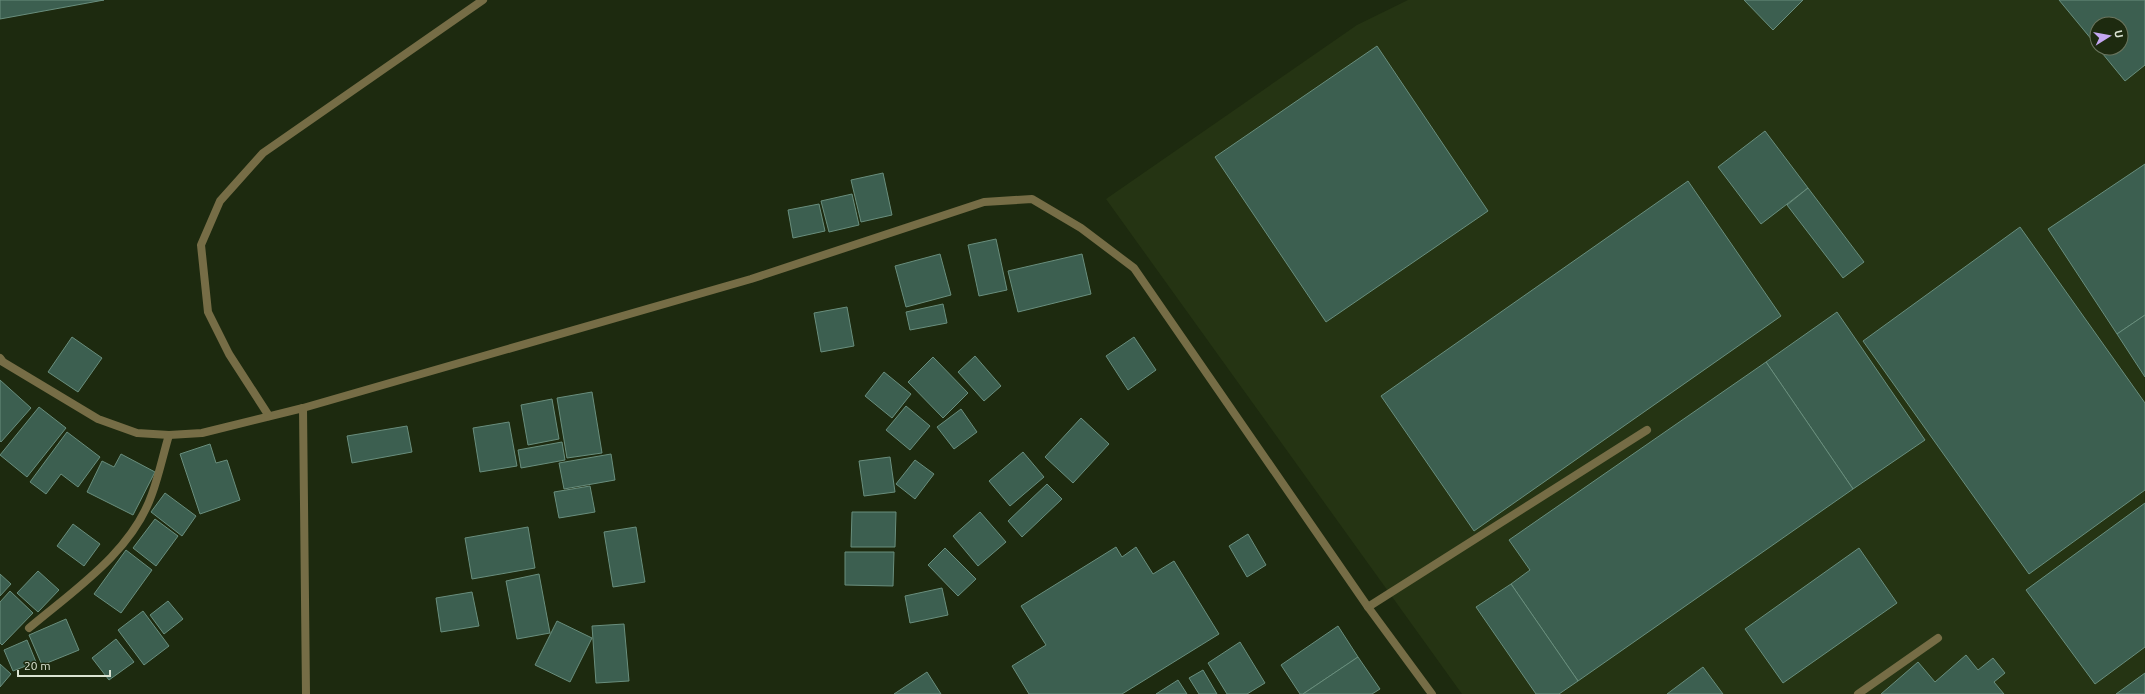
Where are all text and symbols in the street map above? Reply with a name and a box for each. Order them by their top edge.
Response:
north arrow [2089,16,2129,56]
text: U [2112,29,2125,39]
scale bar [18,652,110,678]
text: 20 m [24,659,51,672]

